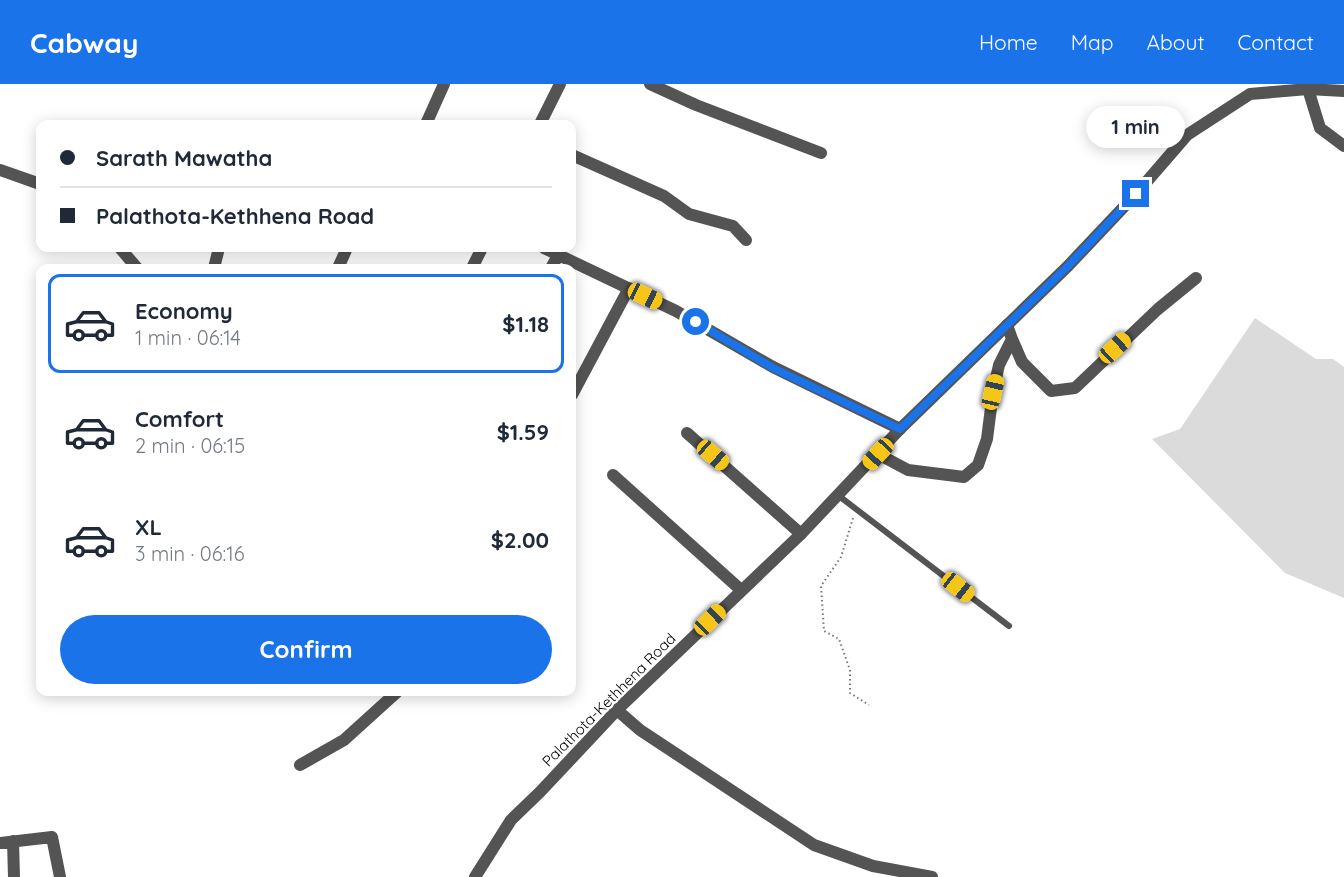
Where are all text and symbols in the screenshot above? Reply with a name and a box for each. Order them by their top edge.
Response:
text: Cabway [30,25,138,60]
text: Home [979,29,1038,55]
text: Map [1071,29,1114,55]
text: About [1147,29,1205,55]
text: Contact [1238,29,1314,55]
callout: 1 min [1086,107,1186,149]
text: 1 min [1111,114,1160,139]
text: Sarath Mawatha [96,144,272,172]
route end [1122,180,1149,207]
text: Palathota-Kethhena Road [96,202,374,230]
car [625,280,665,312]
icon: car [63,297,117,351]
text: Economy [135,297,233,325]
route start [682,308,709,335]
text: $1.18 [502,310,549,338]
text: 1 min · 06:14 [135,325,241,350]
car [1096,329,1134,367]
car [980,372,1006,412]
icon: car [63,405,117,459]
text: Comfort [135,405,224,433]
text: $1.59 [497,418,549,446]
text: 2 min · 06:15 [135,433,245,458]
car [859,435,897,473]
car [694,436,732,474]
icon: car [63,513,117,567]
text: XL [135,513,162,541]
text: $2.00 [491,526,549,554]
text: 3 min · 06:16 [135,541,244,566]
car [938,569,978,605]
car [691,601,729,639]
button: Confirm [60,615,552,684]
street label: Palathota-Kethhena Road [538,629,679,770]

